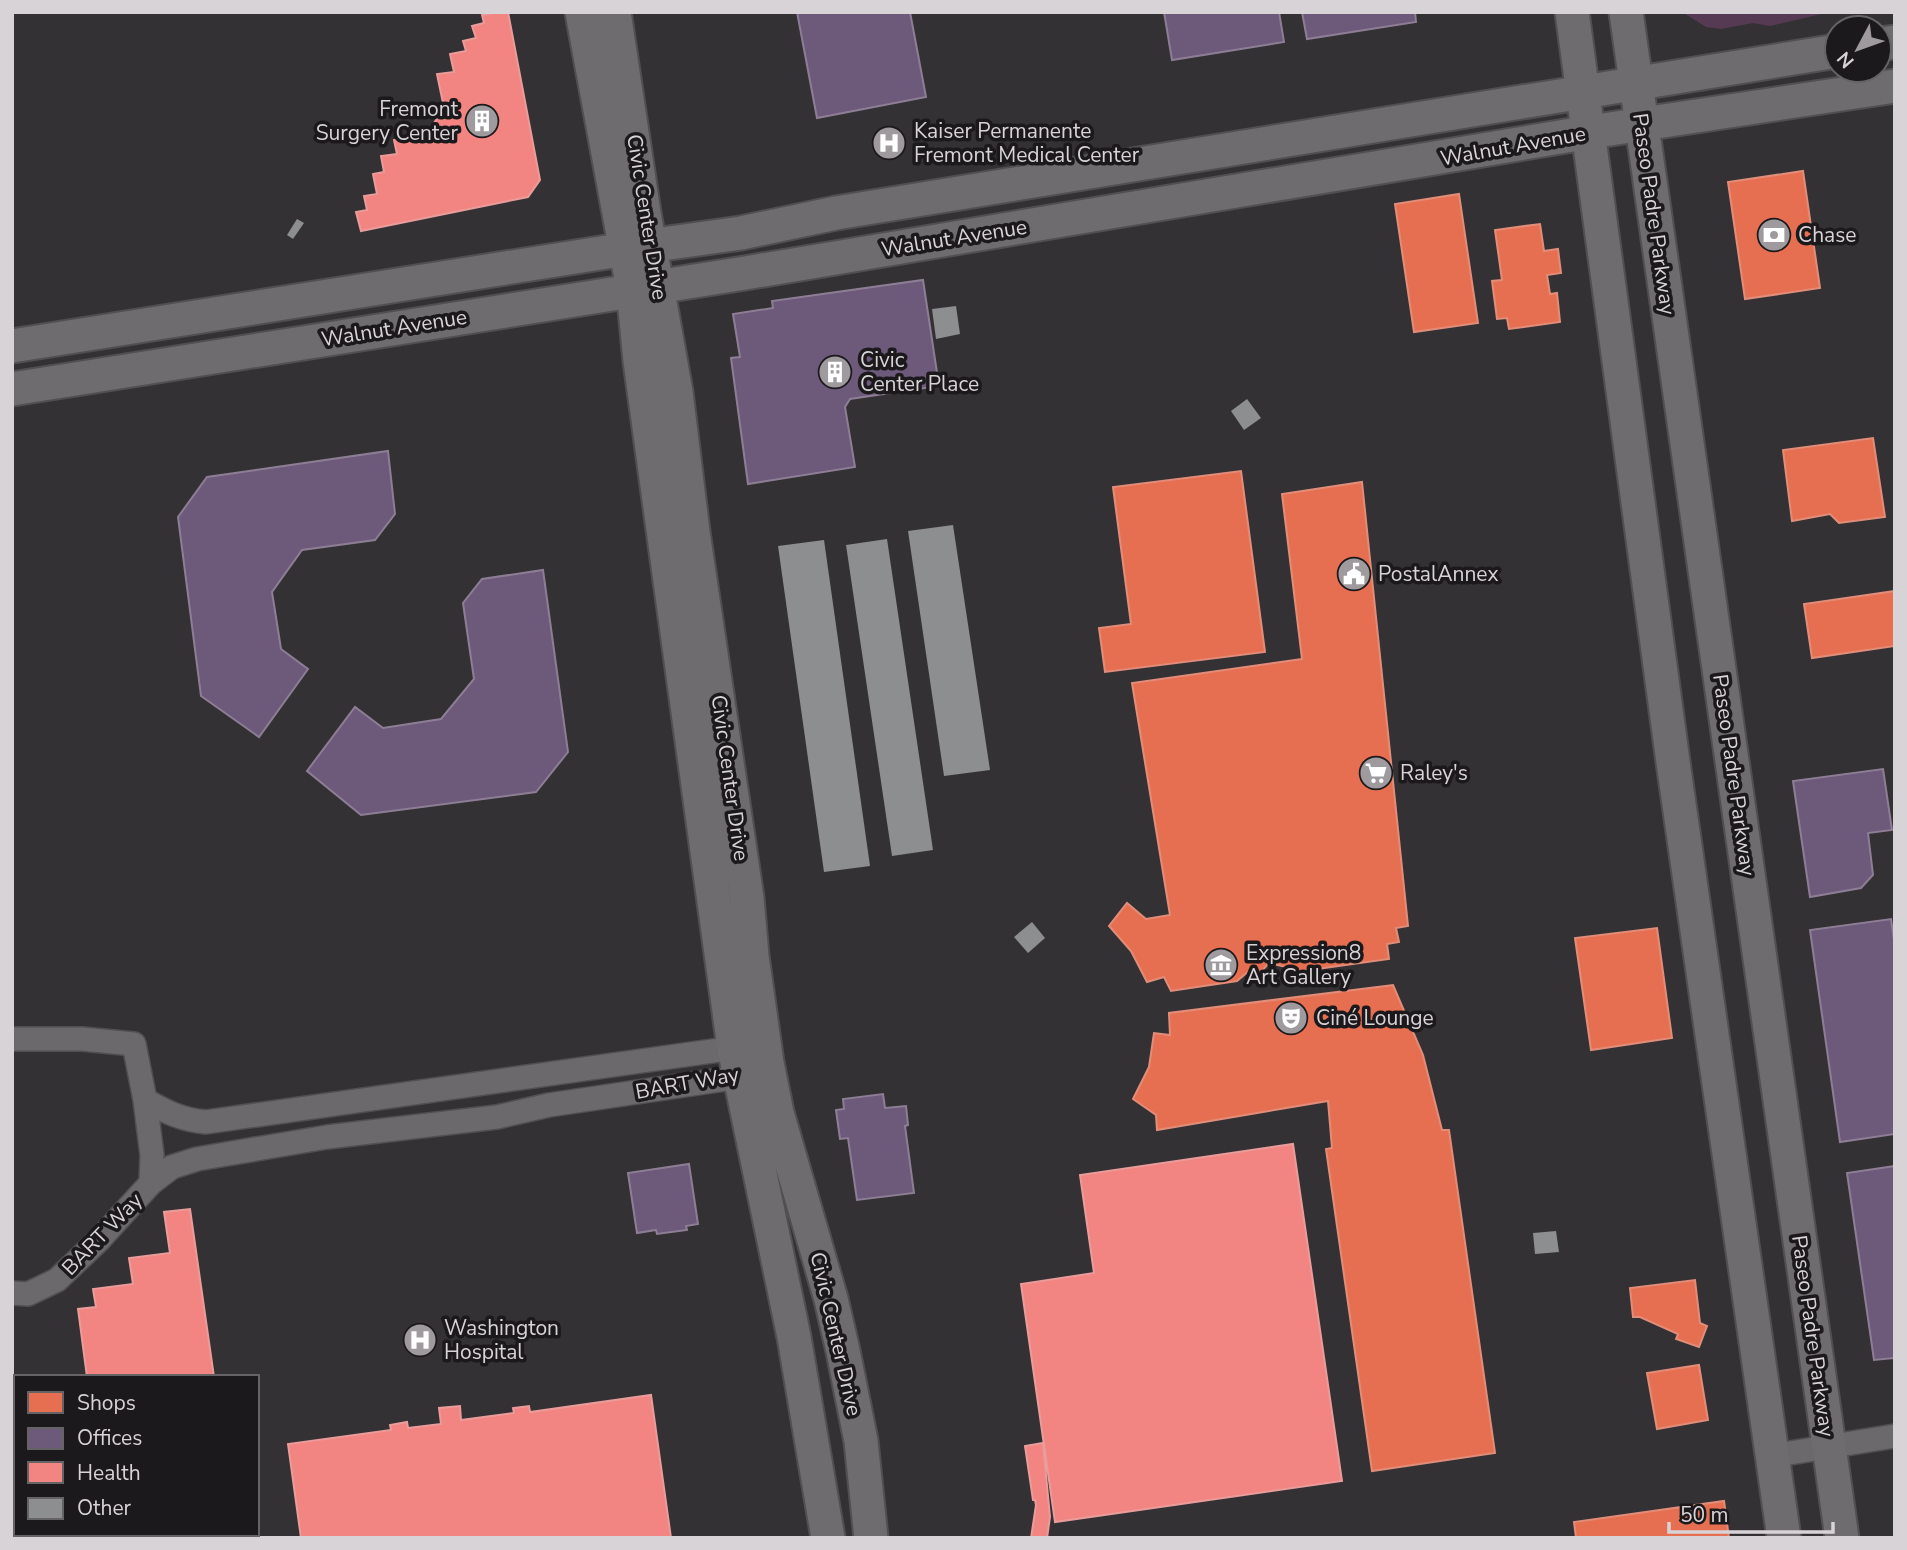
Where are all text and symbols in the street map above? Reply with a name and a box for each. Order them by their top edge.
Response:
north arrow [1823,14,1893,84]
text: N [1831,46,1860,73]
place label: Fremont Surgery Center [316,95,459,147]
building icon: Fremont Surgery Center [463,102,501,140]
street label: Paseo Padre Parkway [1626,111,1682,317]
place label: Kaiser Permanente Fremont Medical Center [914,117,1140,169]
street label: Walnut Avenue [1438,119,1588,173]
hospital icon: Kaiser Permanente Fremont Medical Center [870,124,908,162]
street label: Civic Center Drive [620,132,674,302]
street label: Walnut Avenue [879,213,1029,263]
bank icon: Chase [1755,216,1793,254]
place label: Chase [1798,221,1856,249]
street label: Walnut Avenue [319,303,469,353]
place label: Civic Center Place [860,346,979,398]
building icon: Civic Center Place [816,353,854,391]
public building icon: PostalAnnex [1335,555,1373,593]
place label: PostalAnnex [1378,560,1498,588]
street label: Paseo Padre Parkway [1706,672,1762,878]
street label: Civic Center Drive [704,693,756,863]
supermarket icon: Raley's [1357,754,1395,792]
place label: Raley's [1400,759,1468,787]
place label: Expression8 Art Gallery [1246,939,1361,991]
museum icon: Expression8 Art Gallery [1202,946,1240,984]
theatre icon: Ciné Lounge [1272,999,1310,1037]
place label: Ciné Lounge [1316,1004,1434,1032]
street label: BART Way [633,1060,741,1106]
street label: BART Way [56,1186,149,1281]
street label: Paseo Padre Parkway [1785,1233,1841,1439]
street label: Civic Center Drive [804,1249,868,1419]
place label: Washington Hospital [444,1314,559,1366]
hospital icon: Washington Hospital [401,1321,439,1359]
legend [14,1375,259,1536]
text: Shops [77,1389,136,1417]
text: Offices [77,1424,142,1452]
text: Health [77,1459,141,1487]
scale bar [1669,1490,1834,1534]
text: Other [77,1494,132,1522]
text: 50 m [1680,1501,1729,1529]

